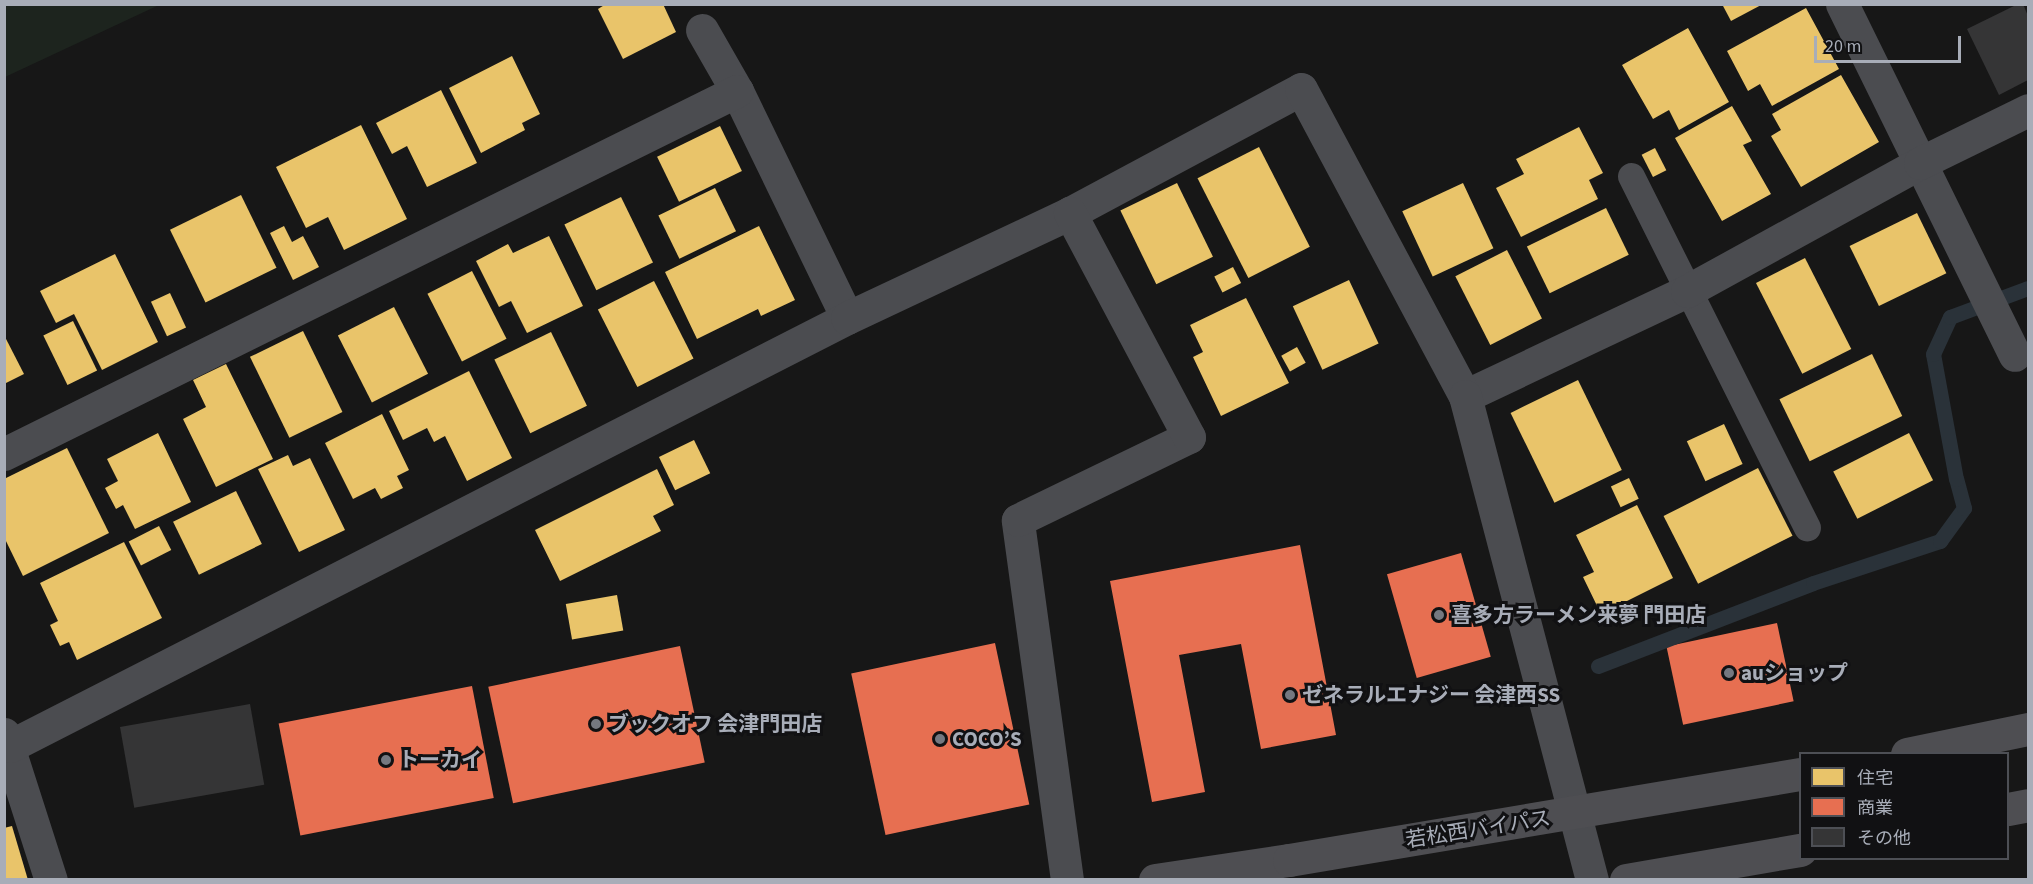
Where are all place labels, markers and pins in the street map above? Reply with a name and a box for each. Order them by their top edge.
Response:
place label: 喜多方ラーメン来夢 門田店 [1451,602,1707,628]
marker: 喜多方ラーメン来夢 門田店 [1432,608,1446,622]
place label: auショップ [1741,660,1848,686]
marker: auショップ [1722,666,1736,680]
place label: ゼネラルエナジー 会津西SS [1302,682,1560,708]
marker: ゼネラルエナジー 会津西SS [1283,688,1297,702]
place label: ブックオフ 会津門田店 [608,711,822,737]
marker: ブックオフ 会津門田店 [589,717,603,731]
place label: COCO’S [952,726,1022,752]
marker: COCO’S [933,732,947,746]
place label: トーカイ [398,747,482,773]
marker: トーカイ [379,753,393,767]

